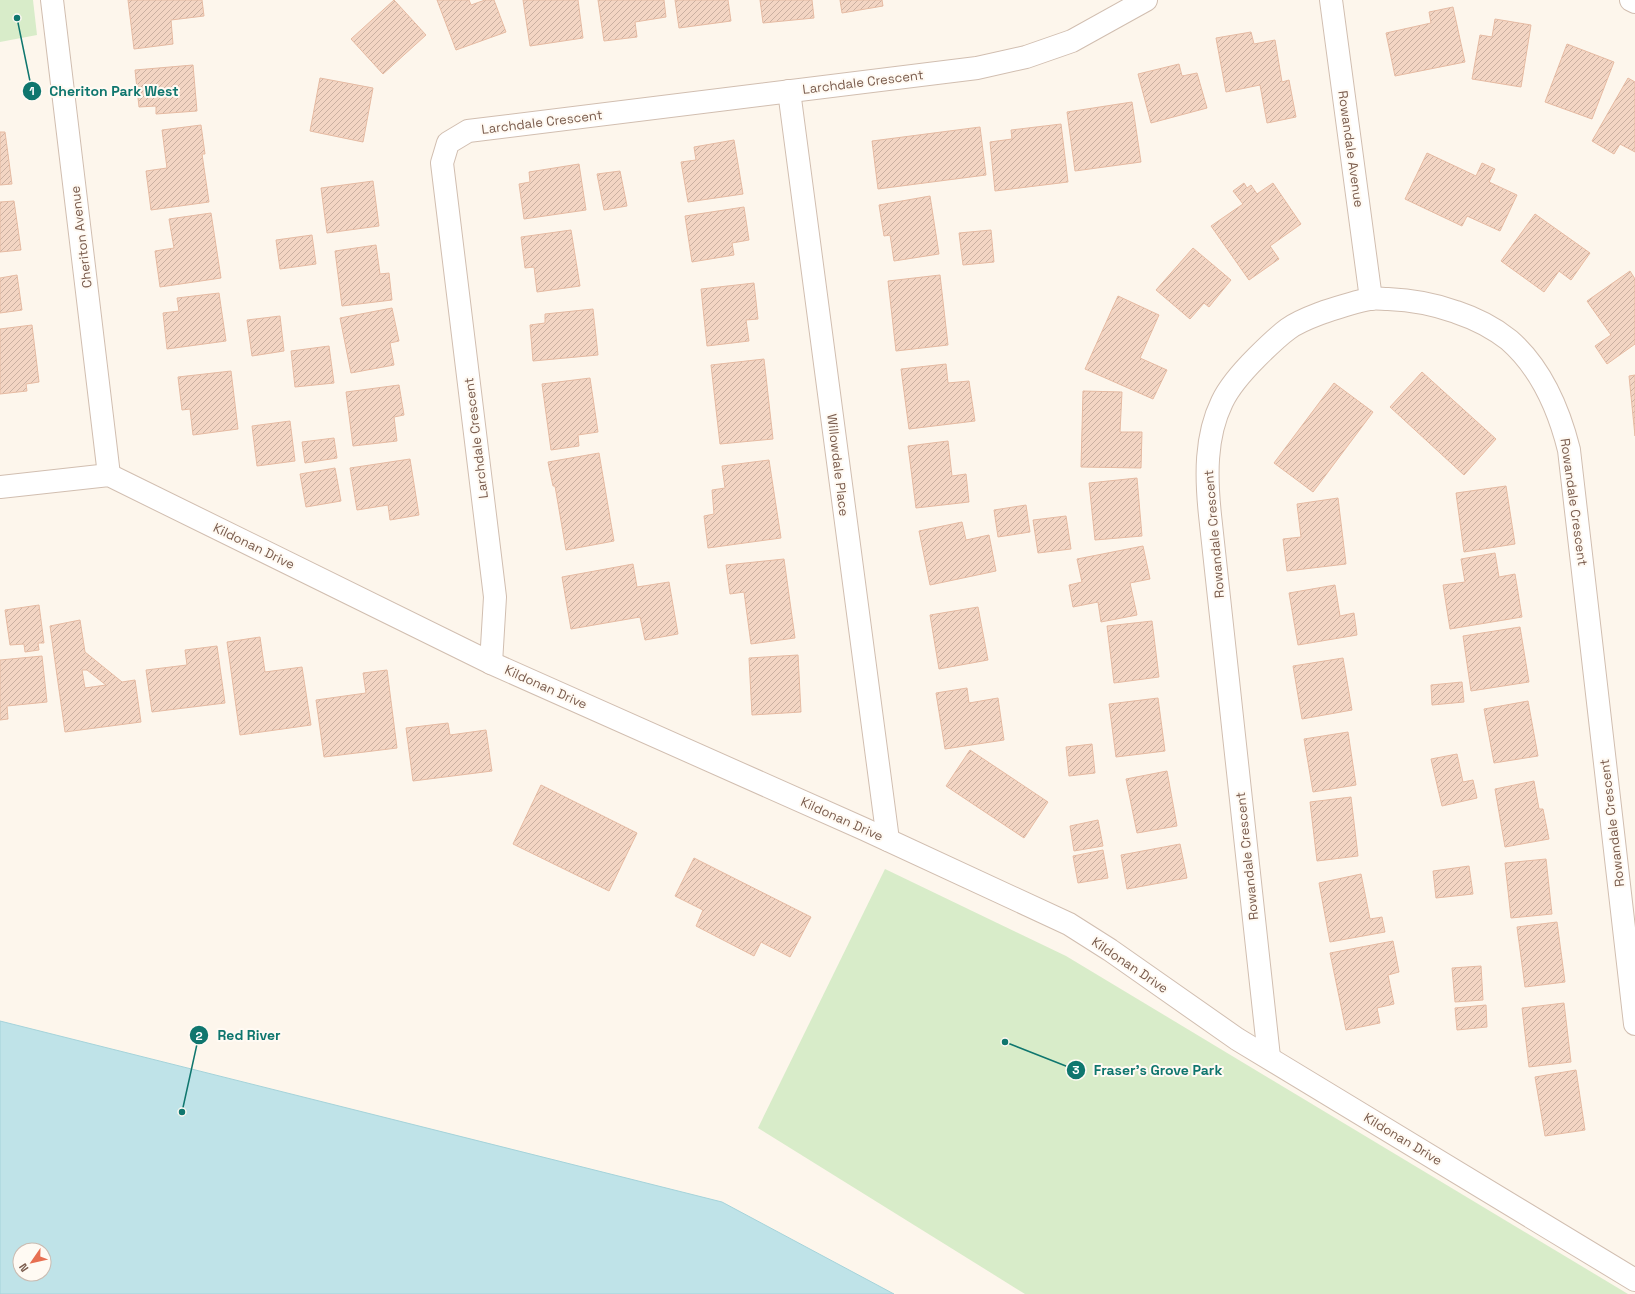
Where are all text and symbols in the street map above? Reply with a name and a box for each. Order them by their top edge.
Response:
street label: Larchdale Crescent [801,66,925,98]
callout: Cheriton Park West [22,78,187,104]
text: Cheriton Park West [49,82,179,100]
text: 1 [29,83,35,99]
street label: Rowandale Avenue [1334,90,1368,208]
street label: Larchdale Crescent [480,106,604,138]
street label: Cheriton Avenue [66,185,96,289]
street label: Larchdale Crescent [460,376,492,500]
street label: Willowdale Place [823,413,853,517]
street label: Rowandale Crescent [1557,437,1591,567]
street label: Rowandale Crescent [1200,469,1228,599]
street label: Kildonan Drive [210,519,298,573]
street label: Kildonan Drive [502,661,590,713]
street label: Rowandale Crescent [1596,758,1628,888]
street label: Rowandale Crescent [1232,791,1262,921]
street label: Kildonan Drive [798,793,886,845]
street label: Kildonan Drive [1089,933,1171,997]
callout: Red River [189,1022,289,1048]
text: Red River [217,1026,281,1044]
text: 2 [195,1028,203,1044]
callout: Fraser's Grove Park [1066,1057,1231,1083]
text: Fraser's Grove Park [1094,1061,1222,1079]
text: 3 [1072,1062,1080,1078]
street label: Kildonan Drive [1361,1109,1445,1169]
north arrow [12,1242,52,1282]
text: N [16,1261,32,1275]

